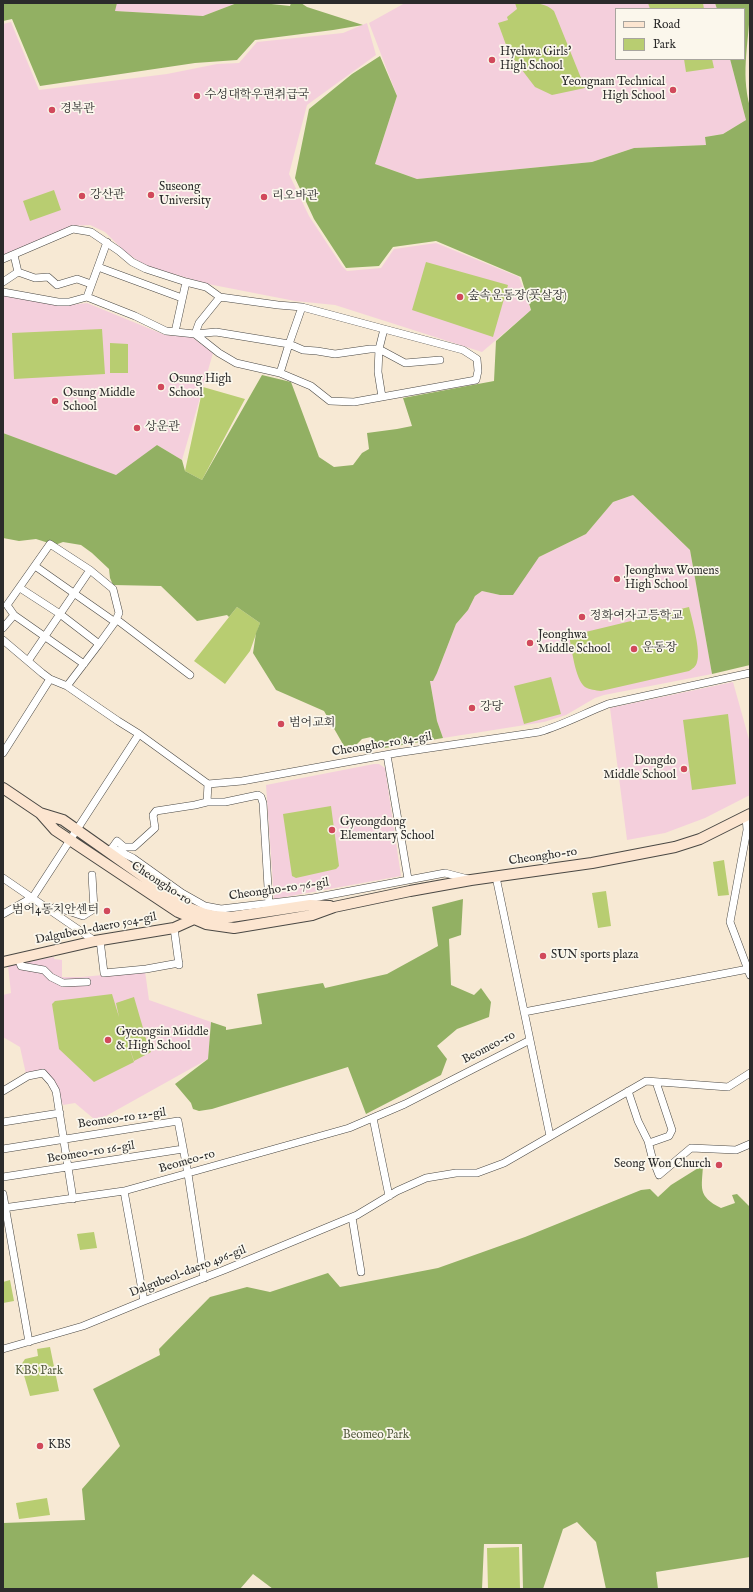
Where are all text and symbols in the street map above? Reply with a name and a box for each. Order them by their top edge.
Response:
legend [615,8,745,60]
text: Road [653,17,680,32]
text: Park [653,37,676,52]
place label: Hyehwa Girls' High School [500,46,571,74]
marker: Hyehwa Girls' High School [487,55,497,65]
place label: Yeongnam Technical High School [561,76,665,104]
marker: Yeongnam Technical High School [668,85,678,95]
place label: 수성대학우편취급국 [205,89,309,103]
marker: 수성대학우편취급국 [192,91,202,101]
place label: 경복관 [60,103,95,117]
marker: 경복관 [47,105,57,115]
place label: Suseong University [159,181,211,209]
place label: 강산관 [90,189,125,203]
marker: Suseong University [146,190,156,200]
place label: 리오바관 [272,190,318,204]
marker: 강산관 [77,191,87,201]
marker: 리오바관 [259,192,269,202]
place label: 숲속운동장(풋살장) [468,290,567,304]
marker: 숲속운동장(풋살장) [455,292,465,302]
place label: Osung High School [169,373,231,401]
marker: Osung High School [156,382,166,392]
place label: Osung Middle School [63,387,135,415]
marker: Osung Middle School [50,396,60,406]
place label: 상운관 [145,421,180,435]
marker: 상운관 [132,423,142,433]
place label: Jeonghwa Womens High School [625,565,719,593]
marker: Jeonghwa Womens High School [612,574,622,584]
place label: 정화여자고등학교 [590,610,683,624]
marker: 정화여자고등학교 [577,612,587,622]
place label: Jeonghwa Middle School [538,629,610,657]
marker: Jeonghwa Middle School [525,638,535,648]
place label: 운동장 [642,642,677,656]
marker: 운동장 [629,644,639,654]
place label: 강당 [480,701,503,715]
marker: 강당 [467,703,477,713]
place label: 범어교회 [289,717,335,731]
marker: 범어교회 [276,719,286,729]
street label: Cheongho-ro 84-gil [331,730,433,760]
place label: Dongdo Middle School [604,755,676,783]
marker: Dongdo Middle School [679,764,689,774]
place label: Gyeongdong Elementary School [340,816,434,844]
marker: Gyeongdong Elementary School [327,825,337,835]
street label: Cheongho-ro [508,845,578,869]
street label: Cheongho-ro [128,859,194,909]
street label: Cheongho-ro 76-gil [228,876,330,904]
place label: 범어4동치안센터 [12,904,99,918]
marker: 범어4동치안센터 [102,906,112,916]
street label: Dalgubeol-daero 504-gil [34,910,158,948]
place label: SUN sports plaza [551,949,638,963]
marker: SUN sports plaza [538,951,548,961]
place label: Gyeongsin Middle & High School [116,1026,209,1054]
street label: Beomeo-ro [460,1029,518,1067]
marker: Gyeongsin Middle & High School [103,1035,113,1045]
street label: Beomeo-ro 12-gil [77,1106,167,1132]
street label: Beomeo-ro 16-gil [46,1139,136,1167]
street label: Beomeo-ro [157,1147,217,1177]
place label: Seong Won Church [614,1158,711,1172]
marker: Seong Won Church [714,1160,724,1170]
street label: Dalgubeol-daero 496-gil [128,1243,248,1301]
park label: KBS Park [15,1365,63,1379]
park label: Beomeo Park [343,1429,409,1443]
place label: KBS [48,1439,71,1453]
marker: KBS [35,1441,45,1451]

